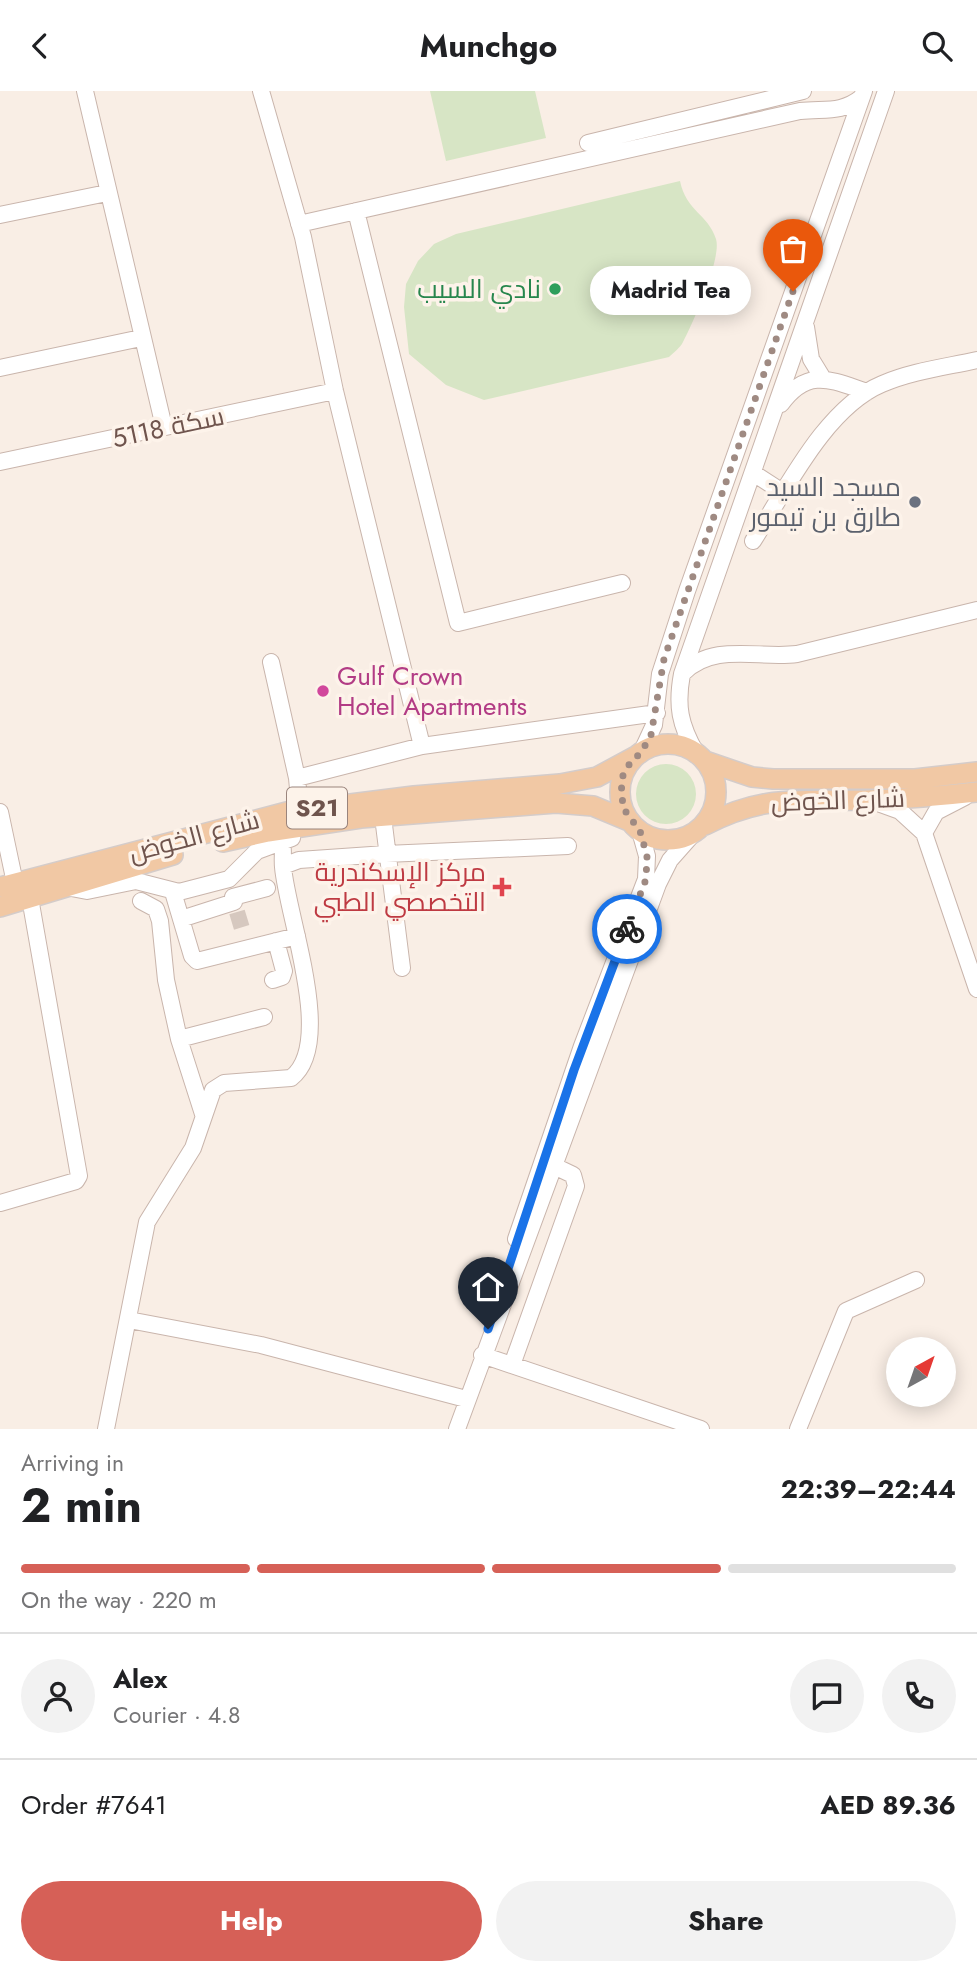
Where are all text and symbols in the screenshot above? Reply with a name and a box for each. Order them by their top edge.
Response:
text: Munchgo [420,23,557,69]
icon: back [21,27,59,65]
icon: search [918,27,956,65]
pin [763,219,823,291]
icon: bag [774,230,812,268]
callout: Madrid Tea [590,267,751,315]
place label: نادي السيب [417,270,541,309]
text: Madrid Tea [610,273,731,307]
marker: نادي السيب [547,281,563,297]
street label: سكة 5118 [108,397,228,457]
place label: مسجد السيد طارق بن تيمور [748,468,901,536]
marker: مسجد السيد طارق بن تيمور [907,494,923,510]
place label: Gulf Crown Hotel Apartments [337,657,527,725]
marker: Gulf Crown Hotel Apartments [315,683,331,699]
street label: شارع الخوض [770,779,906,821]
road number: S21 [287,787,347,829]
street label: شارع الخوض [124,800,264,872]
place label: مركز الإسكندرية التخصصي الطبي [314,853,486,923]
marker: مركز الإسكندرية التخصصي الطبي [492,877,512,897]
courier [592,894,662,964]
icon: bike [608,910,646,948]
pin [458,1257,518,1329]
icon: home [469,1268,507,1306]
north arrow [886,1337,956,1407]
map controls [886,1337,956,1407]
text: Arriving in [21,1446,124,1480]
text: 22:39–22:44 [781,1470,956,1508]
text: 2 min [21,1473,142,1539]
text: On the way · 220 m [21,1583,217,1617]
button: person [21,1659,95,1733]
button: chat [790,1659,864,1733]
button: phone [882,1659,956,1733]
text: Alex [113,1660,167,1698]
text: Courier · 4.8 [113,1698,241,1732]
text: Order #7641 [21,1786,167,1824]
text: AED 89.36 [821,1786,956,1824]
button: Help [21,1881,482,1961]
button: Share [496,1881,956,1961]

